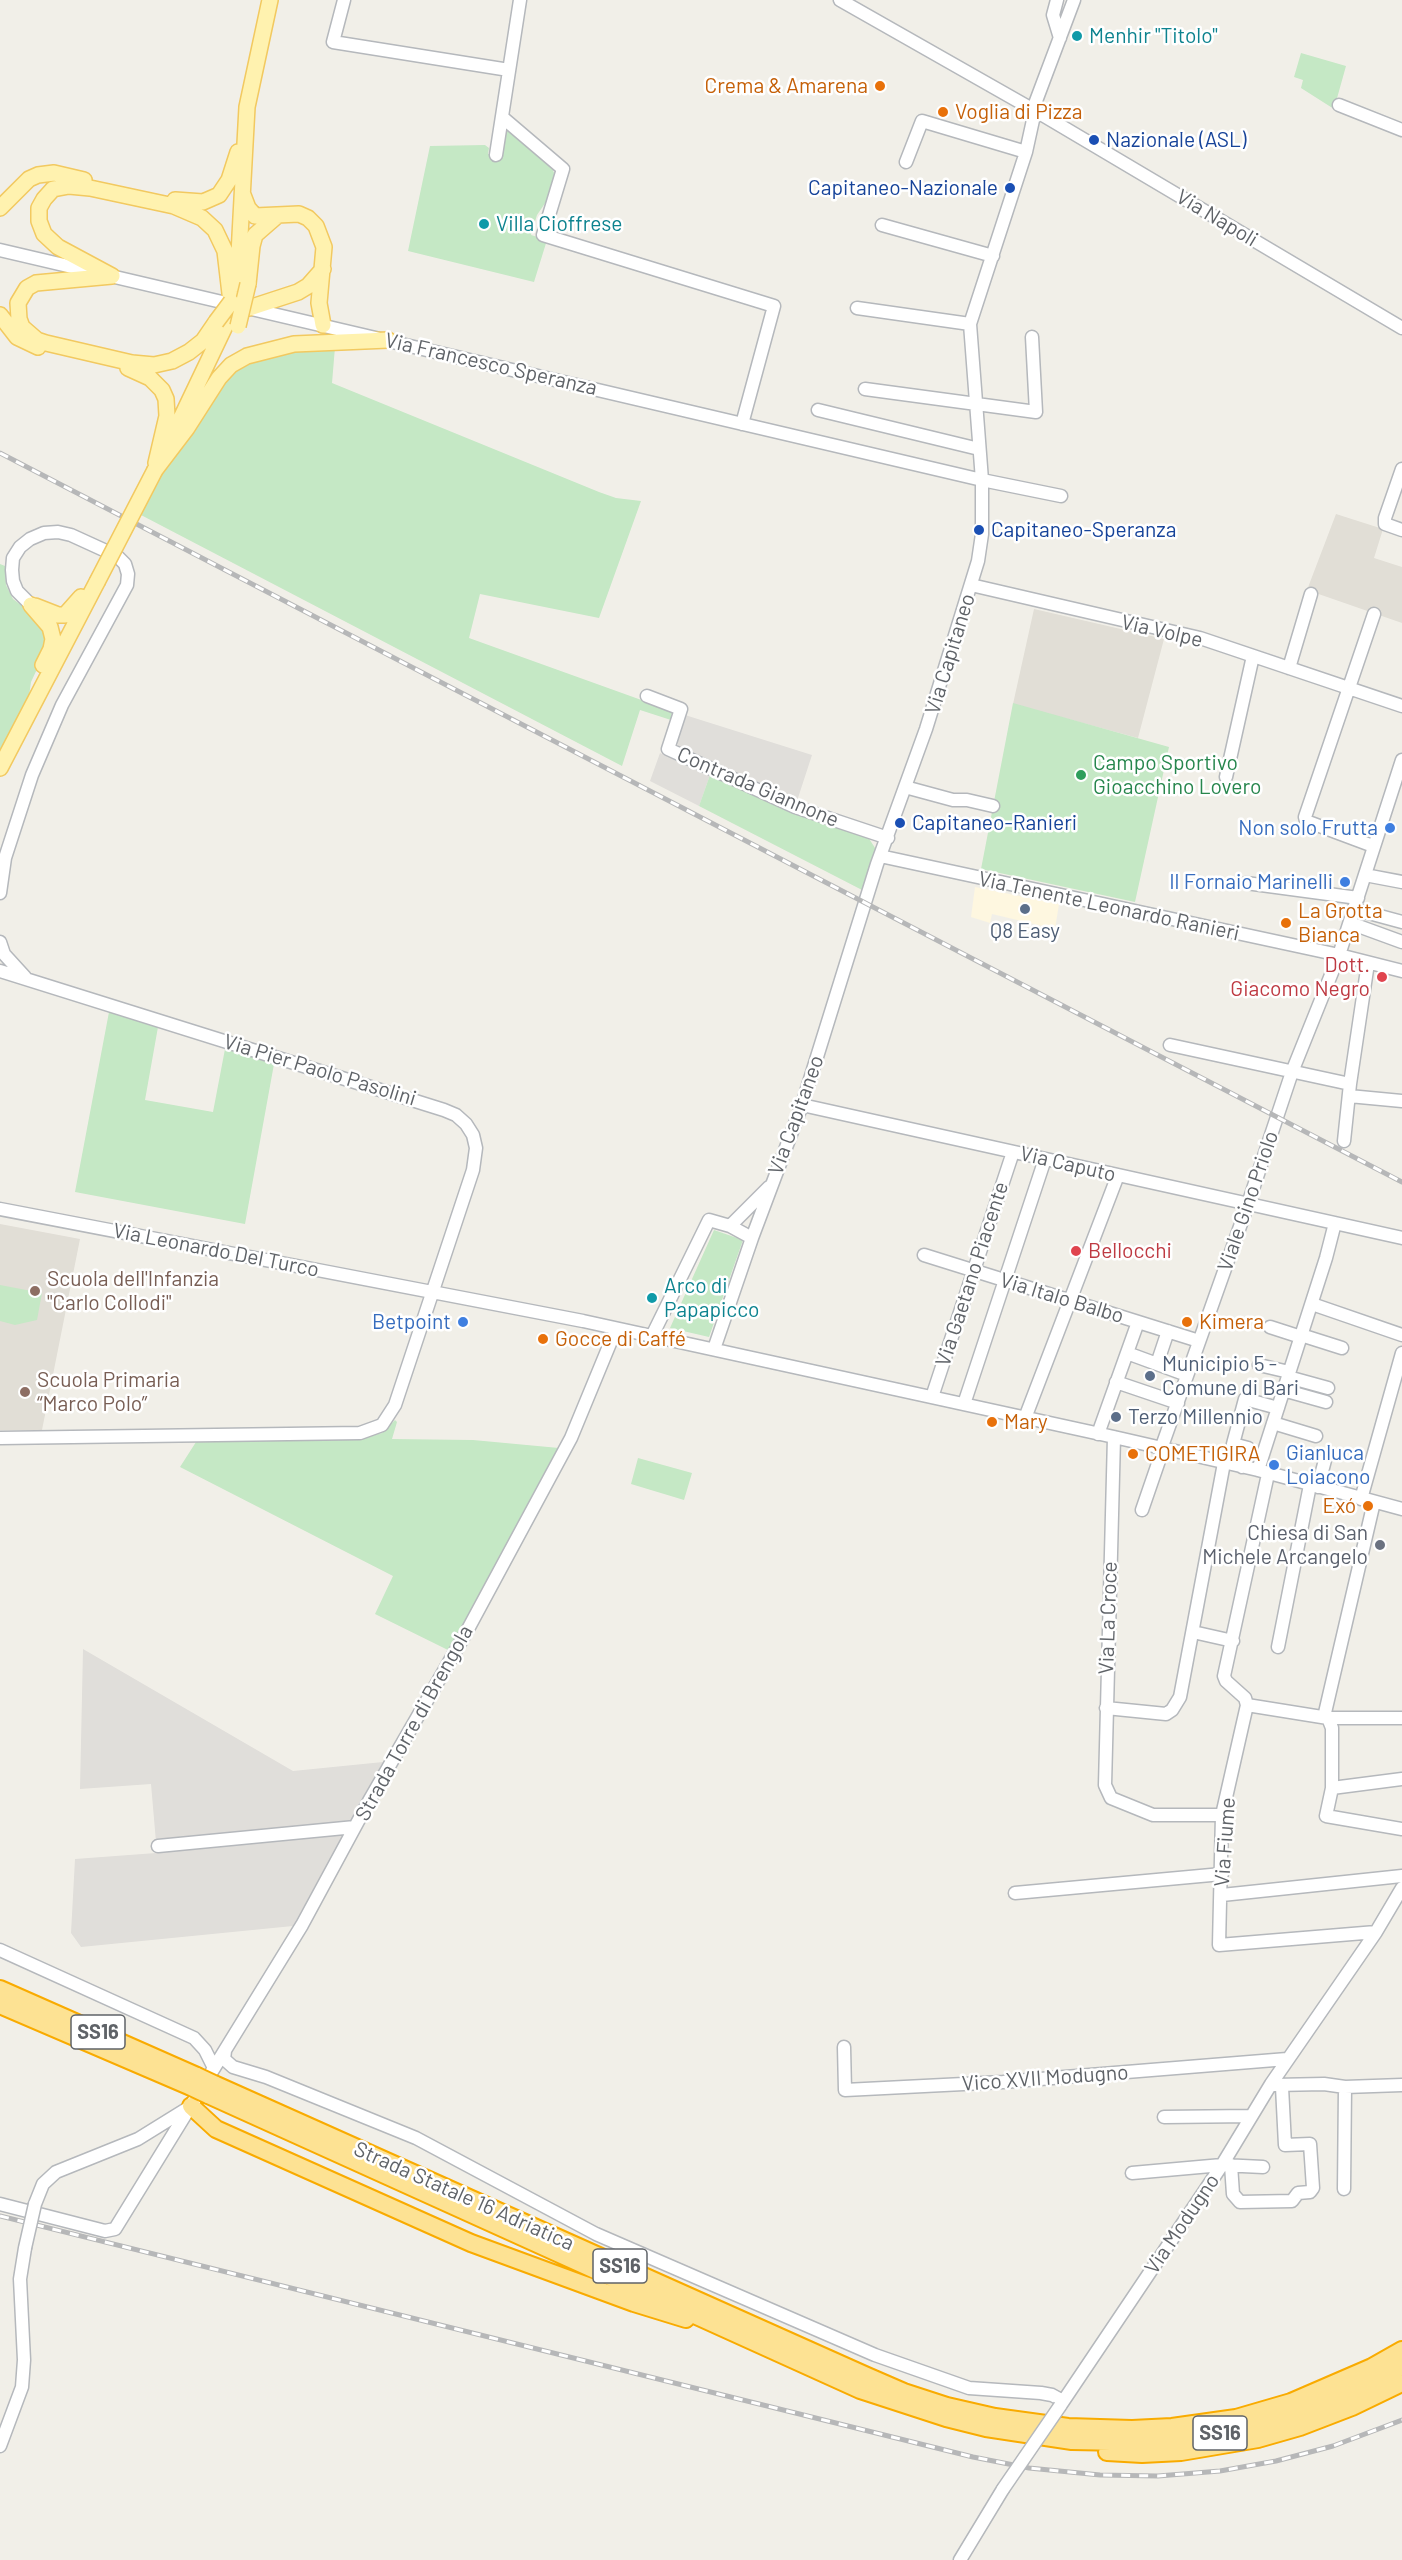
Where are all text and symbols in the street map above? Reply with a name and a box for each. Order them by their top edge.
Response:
place label: Menhir "Titolo" [1089,23,1218,49]
marker: Menhir "Titolo" [1070,29,1084,43]
place label: Crema & Amarena [705,73,868,99]
marker: Crema & Amarena [873,79,887,93]
place label: Voglia di Pizza [955,99,1082,125]
marker: Voglia di Pizza [936,105,950,119]
place label: Nazionale (ASL) [1106,127,1246,153]
marker: Nazionale (ASL) [1087,133,1101,147]
place label: Capitaneo-Nazionale [808,175,998,201]
marker: Capitaneo-Nazionale [1003,181,1017,195]
street label: Via Napoli [1172,184,1262,252]
place label: Villa Cioffrese [496,211,623,237]
marker: Villa Cioffrese [477,217,491,231]
street label: Via Francesco Speranza [382,327,600,401]
place label: Capitaneo-Speranza [991,517,1176,543]
marker: Capitaneo-Speranza [972,523,986,537]
street label: Via Capitaneo [920,590,980,718]
street label: Via Volpe [1119,609,1205,653]
street label: Contrada Giannone [673,742,843,832]
place label: Campo Sportivo Gioacchino Lovero [1093,750,1261,800]
marker: Campo Sportivo Gioacchino Lovero [1074,768,1088,782]
place label: Capitaneo-Ranieri [912,810,1077,836]
place label: Non solo Frutta [1238,815,1378,841]
marker: Capitaneo-Ranieri [893,816,907,830]
marker: Non solo Frutta [1383,821,1397,835]
street label: Via Tenente Leonardo Ranieri [976,866,1242,946]
place label: Il Fornaio Marinelli [1169,869,1333,895]
marker: Il Fornaio Marinelli [1338,875,1352,889]
place label: La Grotta Bianca [1298,898,1383,948]
marker: Q8 Easy [1018,902,1032,916]
marker: La Grotta Bianca [1279,916,1293,930]
place label: Q8 Easy [990,918,1060,944]
place label: Dott. Giacomo Negro [1230,952,1370,1002]
marker: Dott. Giacomo Negro [1375,970,1389,984]
street label: Via Pier Paolo Pasolini [221,1029,419,1111]
street label: Via Capitaneo [763,1052,829,1178]
street label: Viale Gino Priolo [1212,1127,1284,1275]
street label: Via Caputo [1018,1141,1118,1187]
street label: Via Gaetano Piacente [930,1178,1014,1370]
street label: Via Leonardo Del Turco [111,1218,321,1282]
place label: Bellocchi [1088,1238,1172,1264]
marker: Bellocchi [1069,1244,1083,1258]
place label: Scuola dell'Infanzia "Carlo Collodi" [47,1266,219,1316]
street label: Via Italo Balbo [997,1267,1127,1329]
place label: Arco di Papapicco [664,1273,760,1323]
marker: Scuola dell'Infanzia "Carlo Collodi" [28,1284,42,1298]
marker: Arco di Papapicco [645,1291,659,1305]
place label: Betpoint [372,1309,451,1335]
place label: Kimera [1199,1309,1264,1335]
marker: Betpoint [456,1315,470,1329]
marker: Kimera [1180,1315,1194,1329]
place label: Gocce di Caffé [555,1326,686,1352]
marker: Gocce di Caffé [536,1332,550,1346]
place label: Municipio 5 - Comune di Bari [1162,1351,1299,1401]
place label: Scuola Primaria “Marco Polo” [37,1367,180,1417]
marker: Municipio 5 - Comune di Bari [1143,1369,1157,1383]
marker: Scuola Primaria “Marco Polo” [18,1385,32,1399]
place label: Terzo Millennio [1128,1404,1263,1430]
place label: Mary [1004,1409,1048,1435]
marker: Terzo Millennio [1109,1410,1123,1424]
marker: Mary [985,1415,999,1429]
place label: Gianluca Loiacono [1286,1440,1370,1490]
place label: COMETIGIRA [1145,1441,1261,1467]
marker: COMETIGIRA [1126,1447,1140,1461]
marker: Gianluca Loiacono [1267,1458,1281,1472]
place label: Exó [1322,1493,1356,1519]
marker: Exó [1361,1499,1375,1513]
place label: Chiesa di San Michele Arcangelo [1202,1520,1368,1570]
marker: Chiesa di San Michele Arcangelo [1373,1538,1387,1552]
street label: Via La Croce [1093,1561,1123,1675]
street label: Strada Torre di Brengola [350,1621,478,1825]
street label: Via Fiume [1209,1796,1241,1888]
road number: SS16 [71,2015,125,2049]
street label: Vico XVII Modugno [961,2060,1129,2096]
street label: Strada Statale 16 Adriatica [350,2136,578,2256]
street label: Via Modugno [1139,2169,1225,2279]
road number: SS16 [593,2249,647,2283]
road number: SS16 [1193,2416,1247,2450]

